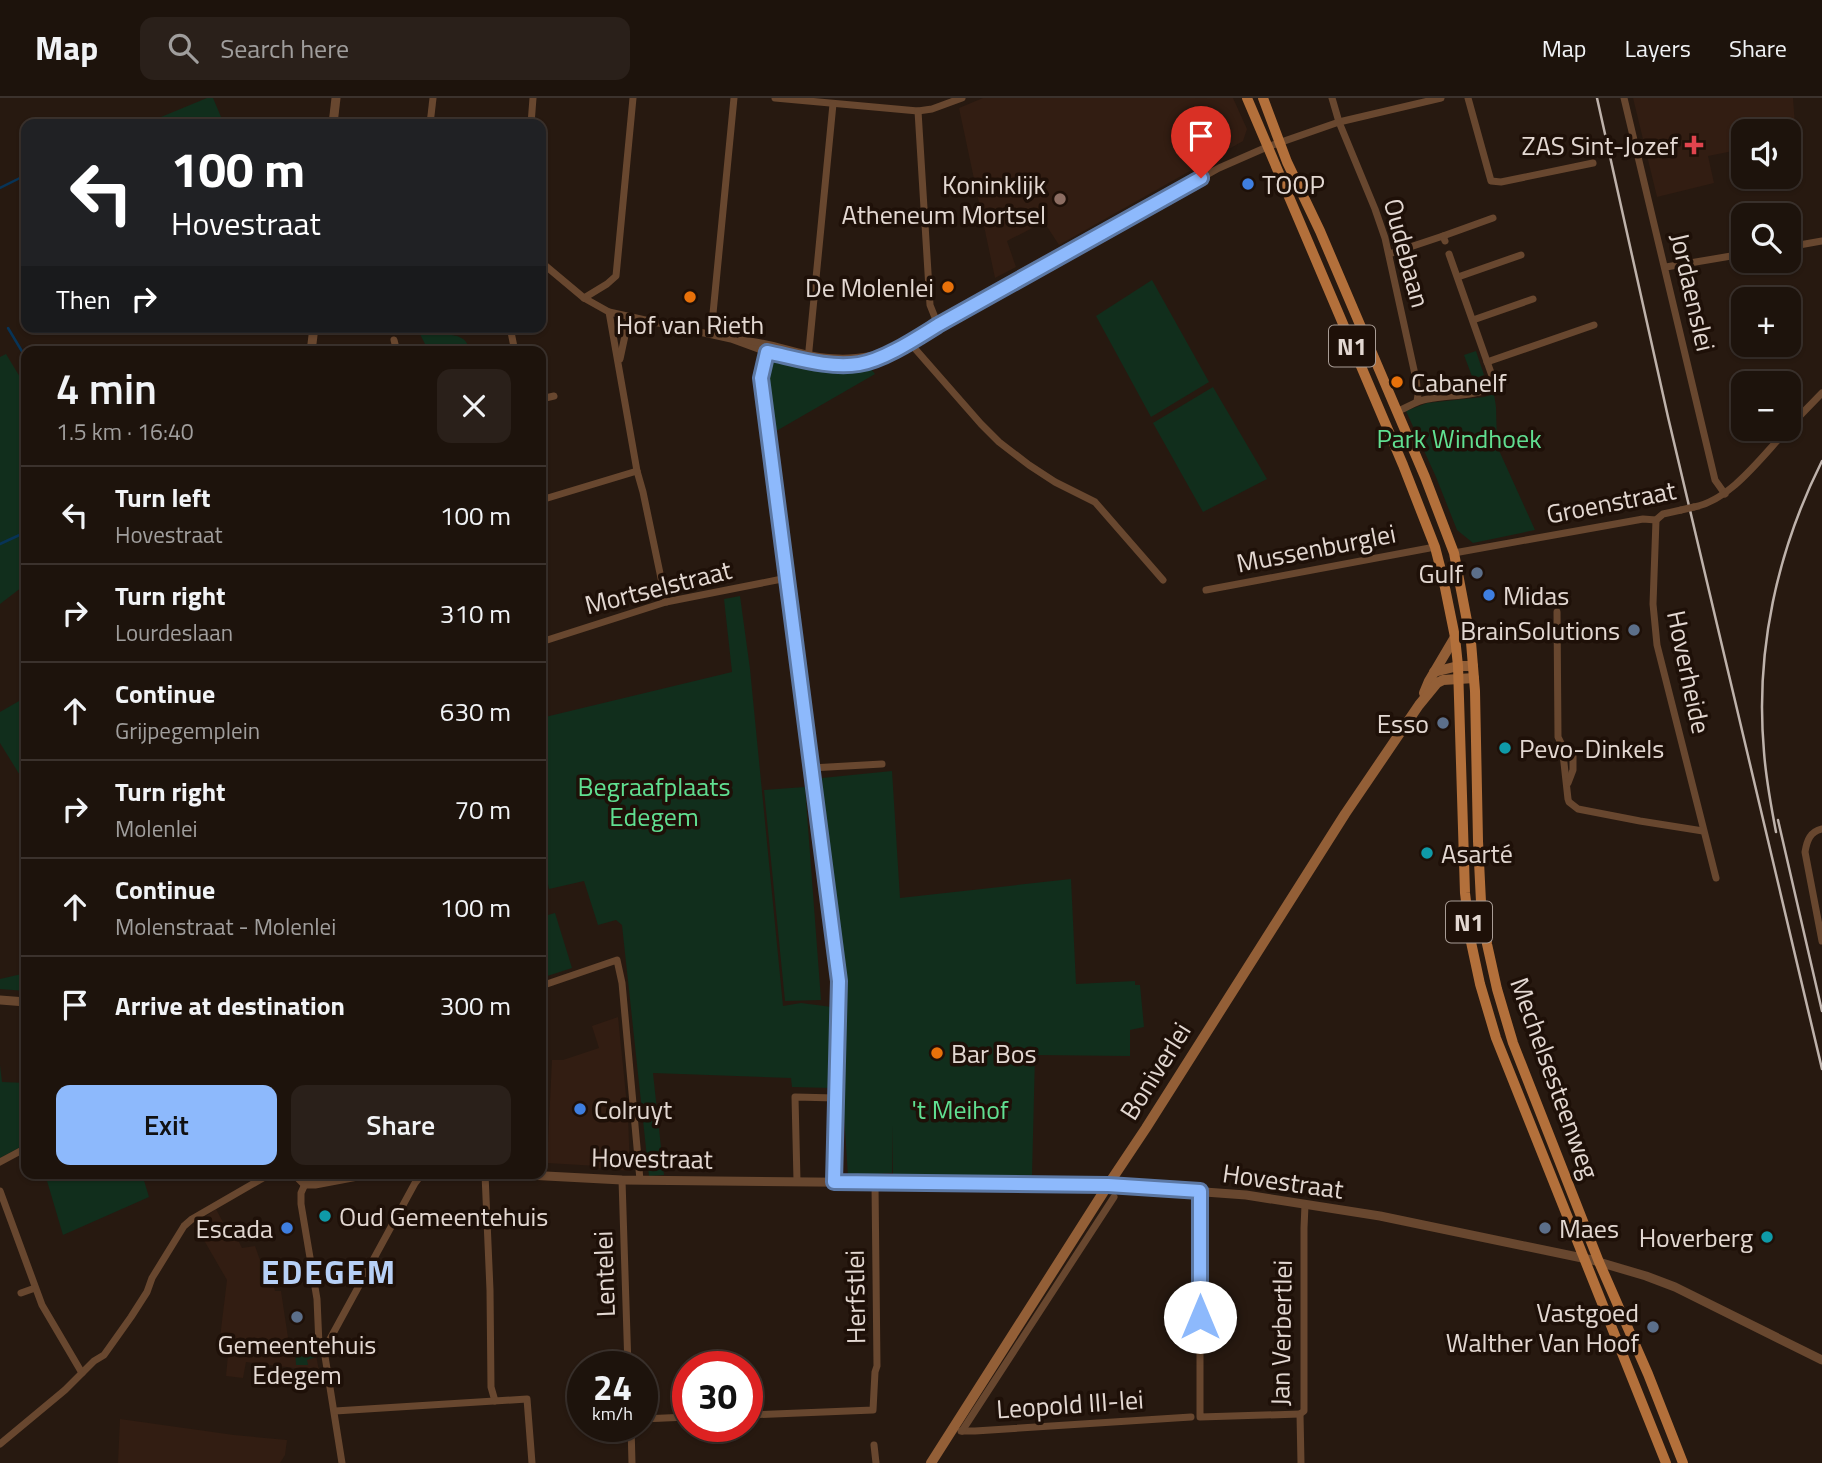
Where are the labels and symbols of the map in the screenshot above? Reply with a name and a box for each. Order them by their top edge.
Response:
pin [1171,106,1231,178]
place label: ZAS Sint-Jozef [1522,126,1678,165]
marker: ZAS Sint-Jozef [1684,135,1704,155]
place label: Koninklijk Atheneum Mortsel [842,165,1046,234]
place label: TOOP [1262,165,1325,204]
marker: TOOP [1240,176,1256,192]
marker: Koninklijk Atheneum Mortsel [1052,191,1068,207]
street label: Oudebaan [1374,194,1440,312]
street label: Jordaenslei [1660,229,1726,355]
place label: De Molenlei [805,268,934,307]
marker: De Molenlei [940,279,956,295]
marker: Hof van Rieth [682,289,698,305]
place label: Hof van Rieth [616,305,764,344]
road number: N1 [1329,326,1375,366]
place label: Cabanelf [1411,363,1507,402]
marker: Cabanelf [1389,374,1405,390]
park label: Park Windhoek [1376,419,1542,458]
street label: Groenstraat [1543,470,1679,534]
street label: Mussenburglei [1233,513,1399,583]
street label: Mortselstraat [580,550,736,624]
place label: Gulf [1419,554,1463,593]
marker: Gulf [1469,565,1485,581]
place label: Midas [1503,576,1569,615]
marker: Midas [1481,587,1497,603]
street label: Hoverheide [1657,607,1721,737]
place label: BrainSolutions [1460,611,1620,650]
marker: BrainSolutions [1626,622,1642,638]
place label: Esso [1377,704,1429,743]
marker: Esso [1435,715,1451,731]
place label: Pevo-Dinkels [1519,729,1664,768]
marker: Pevo-Dinkels [1497,740,1513,756]
park label: Begraafplaats Edegem [577,767,731,836]
place label: Asarté [1441,834,1513,873]
marker: Asarté [1419,845,1435,861]
road number: N1 [1446,902,1492,942]
street label: Mechelsesteenweg [1500,972,1610,1184]
street label: Boniverlei [1110,1015,1200,1127]
place label: Bar Bos [951,1034,1037,1073]
marker: Bar Bos [929,1045,945,1061]
place label: Colruyt [594,1090,672,1129]
park label: 't Meihof [911,1090,1009,1129]
marker: Colruyt [572,1101,588,1117]
street label: Hovestraat [591,1137,713,1179]
street label: Hovestraat [1220,1153,1346,1209]
place label: Oud Gemeentehuis [339,1197,548,1236]
marker: Oud Gemeentehuis [317,1208,333,1224]
place label: Escada [195,1209,273,1248]
place label: Maes [1559,1209,1619,1248]
place label: Hoverberg [1639,1218,1753,1257]
marker: Escada [279,1220,295,1236]
marker: Maes [1537,1220,1553,1236]
marker: Hoverberg [1759,1229,1775,1245]
street label: Lentelei [583,1230,625,1318]
district label: EDEGEM [261,1247,397,1297]
street label: Herfstlei [835,1250,875,1344]
street label: Jan Verbertlei [1260,1259,1302,1407]
position arrow [1163,1280,1237,1354]
place label: Vastgoed Walther Van Hoof [1446,1293,1639,1362]
marker: Gemeentehuis Edegem [289,1309,305,1325]
marker: Vastgoed Walther Van Hoof [1645,1319,1661,1335]
place label: Gemeentehuis Edegem [218,1325,376,1394]
speed limit sign: 30 [672,1351,763,1442]
street label: Leopold III-lei [995,1379,1145,1429]

